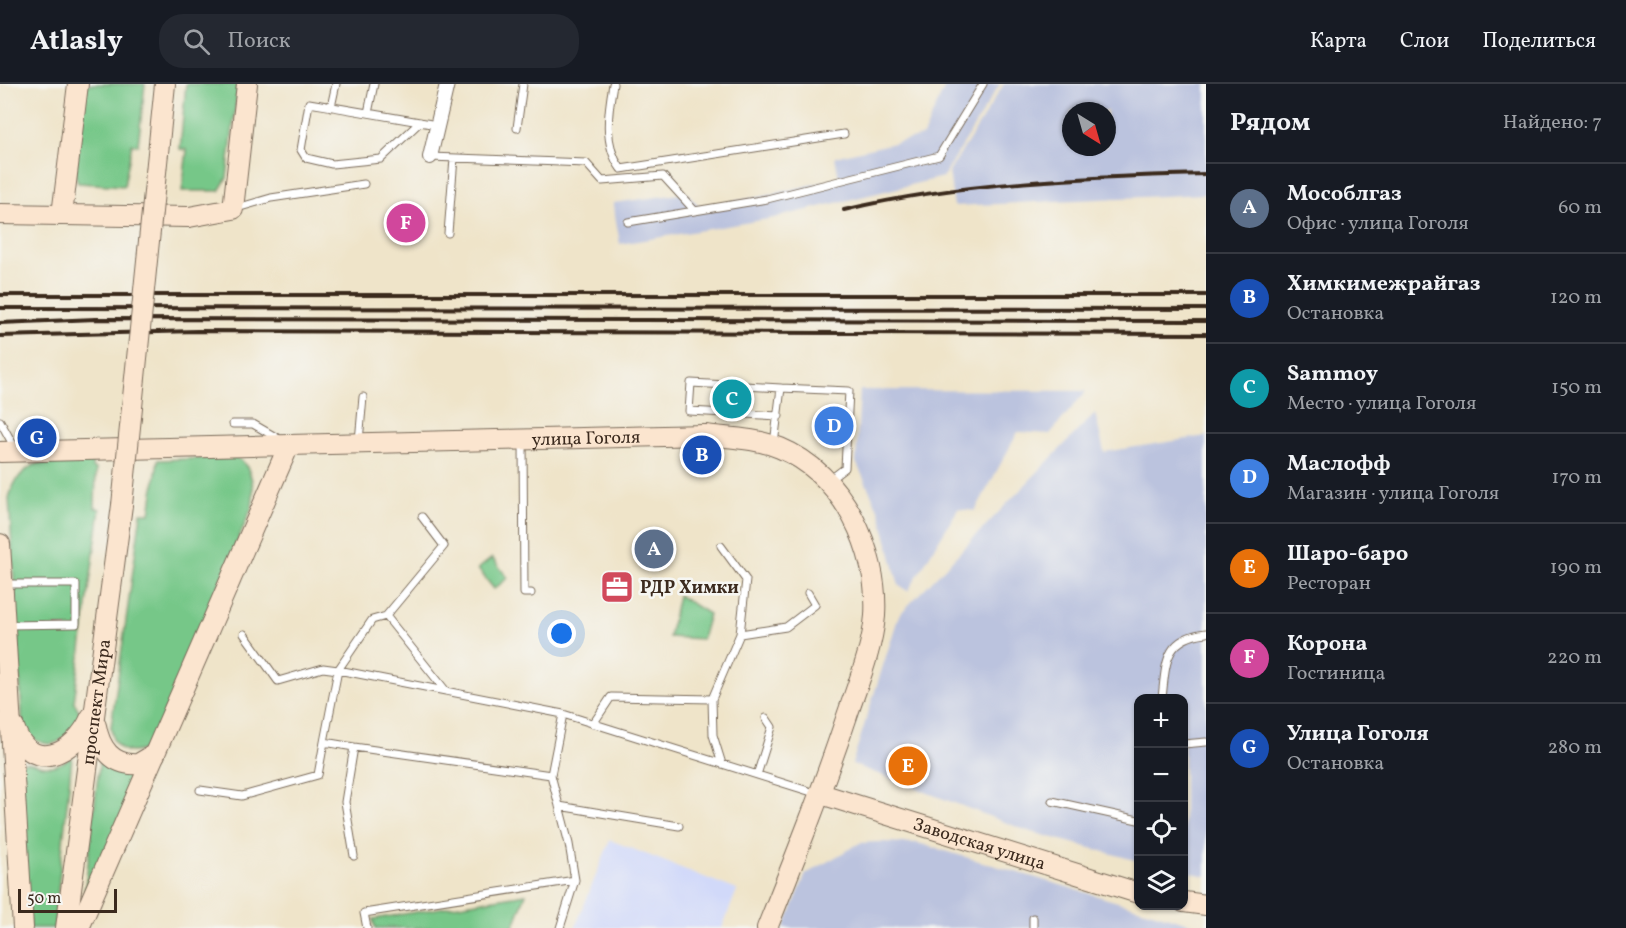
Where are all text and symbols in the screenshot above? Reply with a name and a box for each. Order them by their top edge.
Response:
search box [159,14,579,68]
text: Atlasly [30,22,123,61]
icon: search [180,25,213,58]
text: Поиск [228,26,291,57]
text: Карта [1310,27,1367,56]
text: Слои [1400,27,1449,56]
text: Поделиться [1482,27,1596,56]
north arrow [1062,102,1116,156]
text: Рядом [1230,105,1310,141]
text: Найдено: 7 [1503,109,1602,137]
text: Мособлгаз [1287,179,1402,210]
text: A [1242,194,1257,222]
text: 60 m [1558,194,1602,222]
pin: F [386,200,426,246]
text: Офис · улица Гоголя [1287,210,1469,238]
text: Химкимежрайгаз [1287,269,1481,300]
text: B [1243,284,1256,312]
text: 120 m [1550,284,1602,312]
text: Остановка [1287,300,1384,328]
text: Sammoy [1287,359,1378,390]
text: C [1243,374,1256,402]
text: 150 m [1551,374,1602,402]
pin: C [712,376,752,422]
text: Место · улица Гоголя [1287,390,1476,418]
pin: D [814,404,854,448]
pin: G [18,416,57,460]
street label: улица Гоголя [531,426,640,453]
pin: B [682,432,722,478]
text: Маслофф [1287,449,1391,480]
text: D [1242,464,1257,492]
text: 170 m [1552,464,1602,492]
text: Магазин · улица Гоголя [1287,480,1499,508]
pin: A [634,526,674,572]
text: Шаро-баро [1287,539,1408,570]
text: E [1243,554,1256,582]
text: 190 m [1550,554,1602,582]
office icon: РДР Химки [599,569,635,605]
text: Ресторан [1287,570,1371,598]
place label: РДР Химки [640,576,739,601]
your location [547,619,576,648]
text: Корона [1287,629,1367,660]
street label: проспект Мира [77,638,118,767]
text: F [1244,644,1255,672]
text: 220 m [1547,644,1602,672]
text: Гостиница [1287,660,1385,688]
map controls [1134,694,1188,910]
button: + [1134,694,1188,748]
text: Улица Гоголя [1287,719,1429,750]
text: G [1242,734,1257,762]
text: 280 m [1547,734,1602,762]
pin: E [888,744,928,788]
button: − [1134,748,1188,802]
text: Остановка [1287,750,1384,778]
button: locate [1134,802,1188,856]
street label: Заводская улица [910,813,1048,877]
button: layers [1134,856,1188,910]
scale bar [18,886,117,914]
text: 50 m [27,888,61,910]

